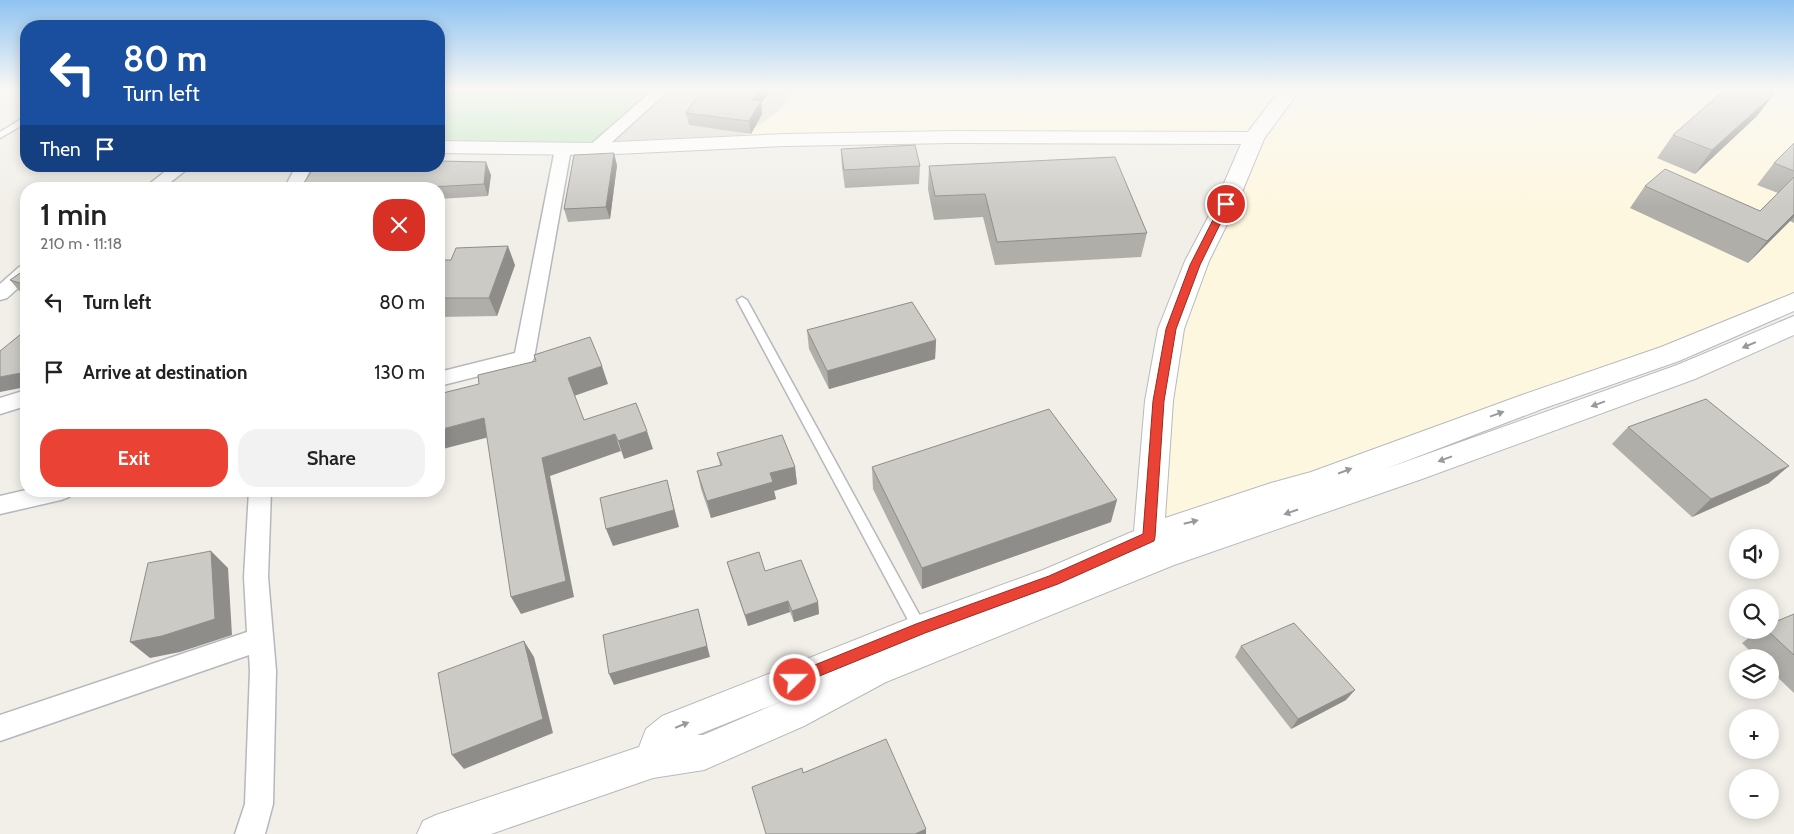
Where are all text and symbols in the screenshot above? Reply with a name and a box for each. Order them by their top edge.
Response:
text: 80 m [123,37,207,80]
icon: left [40,40,105,105]
text: Turn left [123,80,200,107]
icon: arrive [91,135,119,163]
text: Then [40,138,81,161]
pin [1205,183,1247,225]
icon: arrive [1212,190,1240,218]
text: 1 min [40,196,107,233]
button: close [373,199,425,251]
text: 210 m · 11:18 [40,234,122,253]
icon: left [40,288,68,316]
text: Turn left [83,291,151,314]
text: 80 m [379,291,425,314]
one-way arrow [1742,341,1756,349]
icon: arrive [40,358,68,386]
text: Arrive at destination [83,361,247,384]
text: 130 m [374,361,425,384]
one-way arrow [1590,400,1605,408]
one-way arrow [1490,410,1505,418]
button: Exit [40,429,228,487]
button: Share [238,429,425,487]
one-way arrow [1437,455,1452,463]
one-way arrow [1338,467,1353,475]
one-way arrow [1284,508,1299,516]
one-way arrow [1183,518,1198,526]
map controls [1729,529,1779,819]
button: sound [1729,529,1779,579]
button: search [1729,589,1779,639]
button: layers [1729,649,1779,699]
position arrow [768,653,820,705]
button: + [1729,709,1779,759]
one-way arrow [675,721,690,729]
button: − [1729,769,1779,819]

